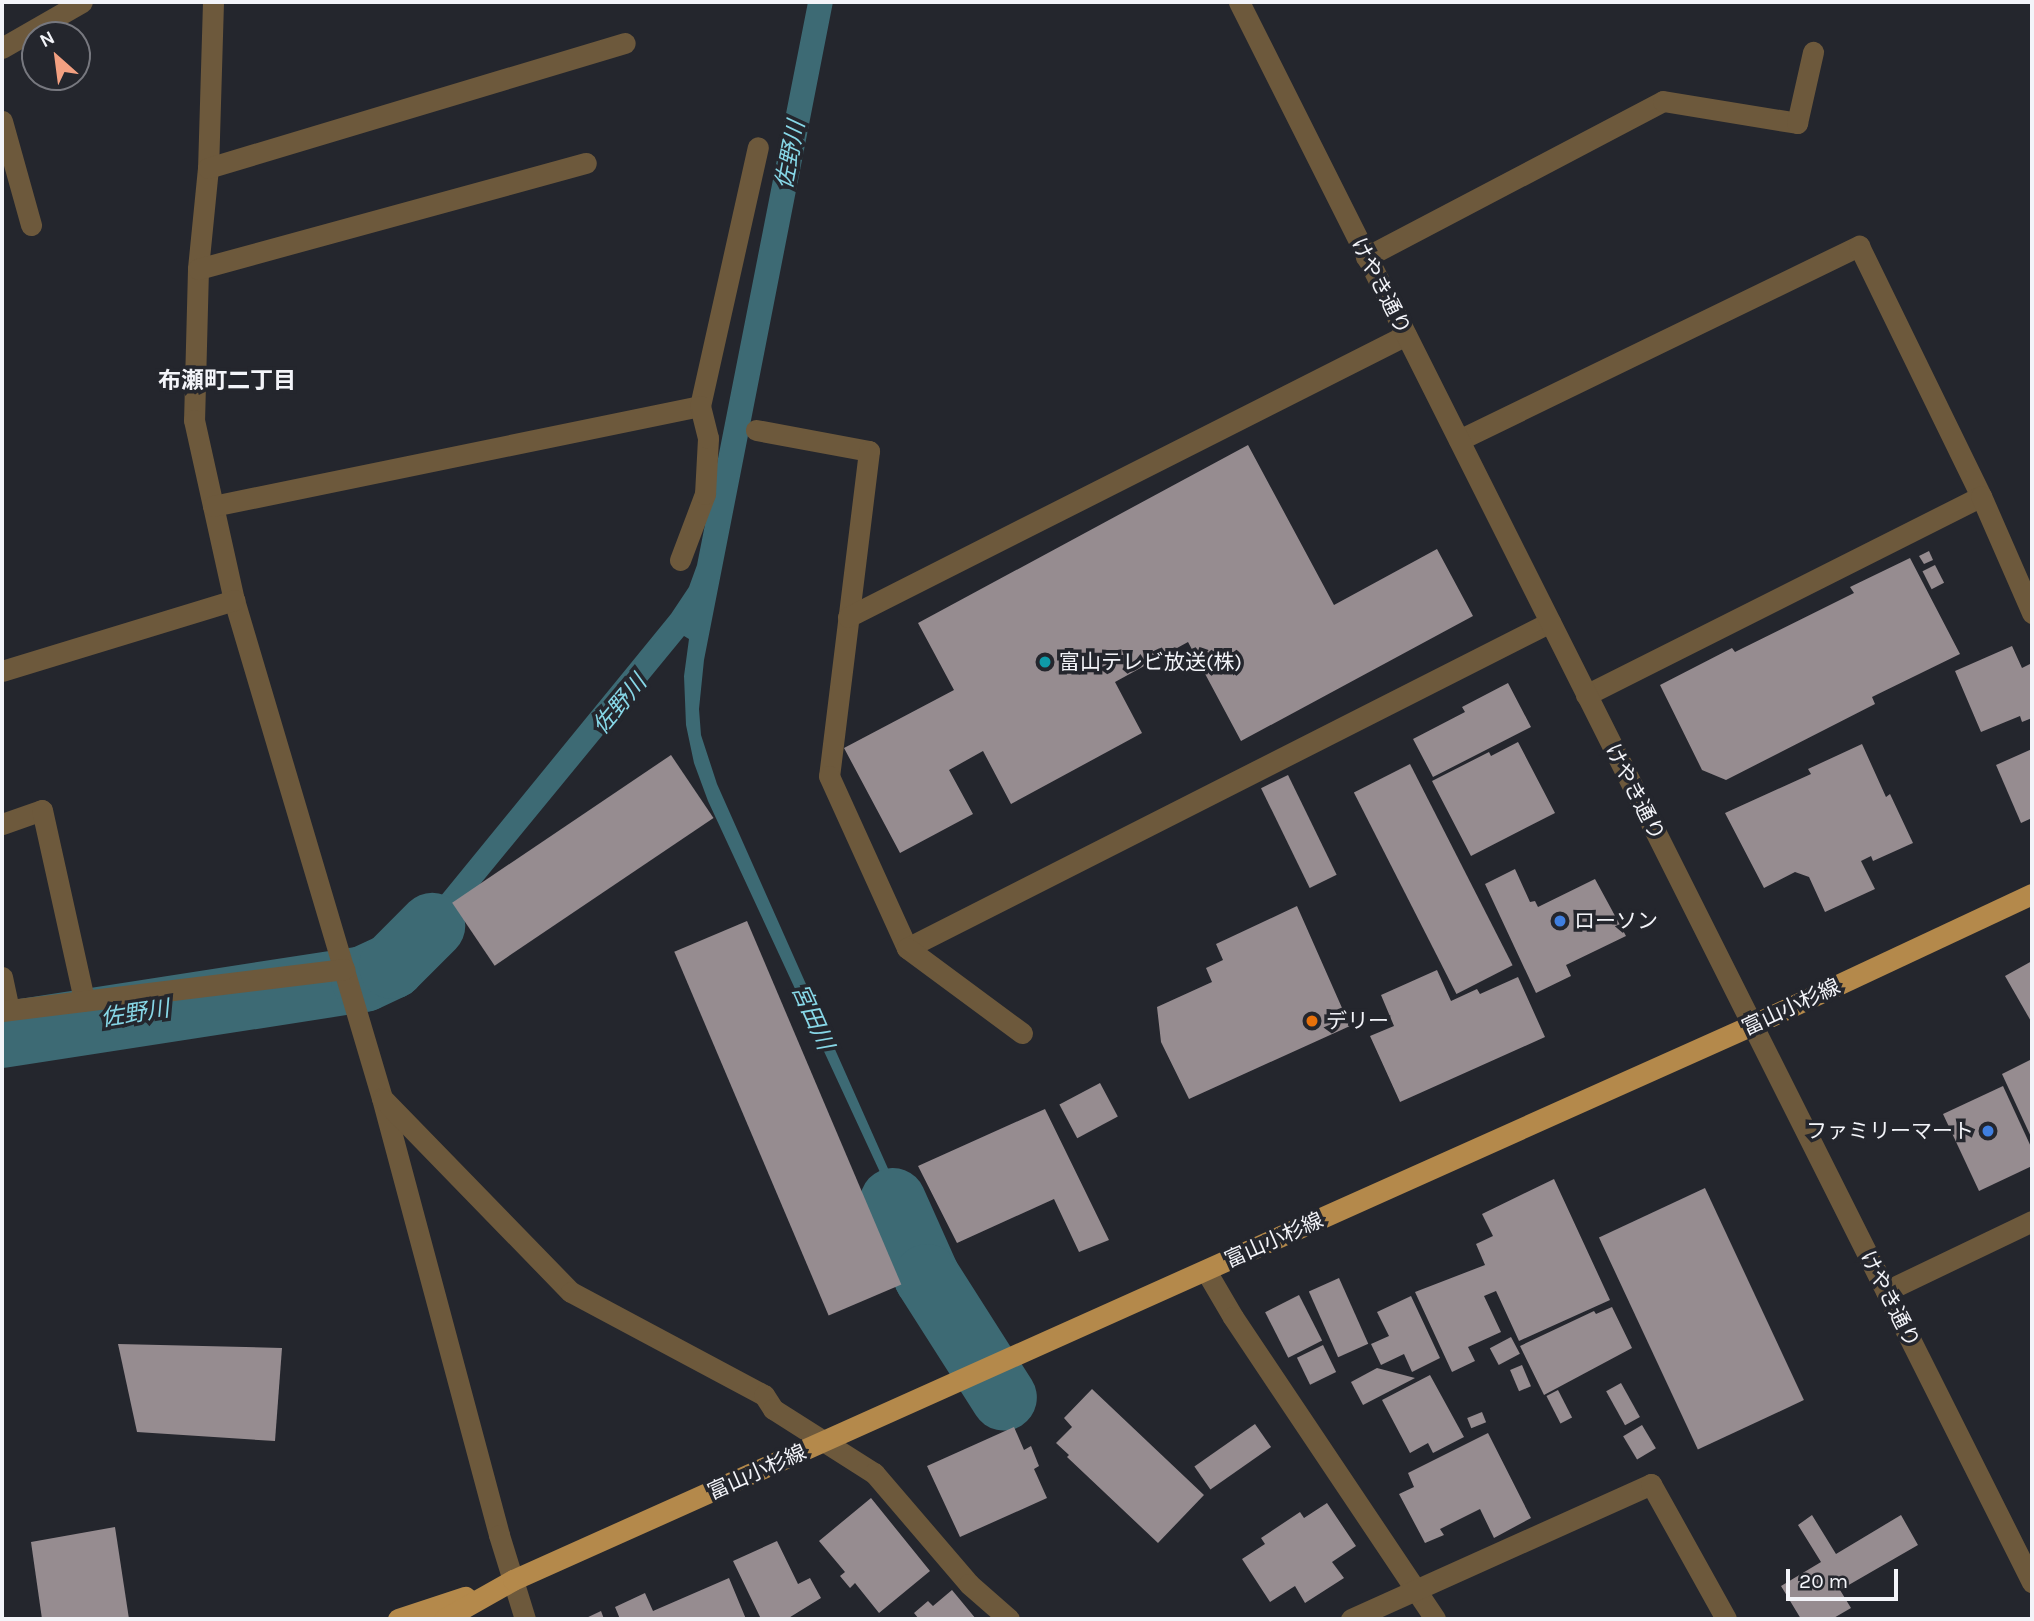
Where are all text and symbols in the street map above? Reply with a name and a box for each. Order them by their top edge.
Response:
north arrow [21,21,91,91]
text: N [36,26,58,52]
water label: 佐野川 [771,119,811,191]
street label: けやき通り [1346,234,1416,338]
district label: 布瀬町二丁目 [158,367,296,395]
place label: 富山テレビ放送(株) [1059,649,1242,675]
marker: 富山テレビ放送(株) [1037,654,1053,670]
water label: 佐野川 [587,670,653,740]
street label: けやき通り [1600,740,1670,844]
place label: ローソン [1574,908,1658,934]
marker: ローソン [1552,913,1568,929]
street label: 富山小杉線 [1738,973,1844,1041]
water label: 宮田川 [785,980,839,1054]
water label: 佐野川 [99,995,171,1033]
place label: デリー [1326,1008,1389,1034]
marker: デリー [1304,1013,1320,1029]
place label: ファミリーマート [1806,1118,1974,1144]
marker: ファミリーマート [1980,1123,1996,1139]
street label: 富山小杉線 [1221,1207,1327,1273]
street label: けやき通り [1855,1247,1925,1351]
street label: 富山小杉線 [704,1439,810,1505]
scale bar [1789,1554,1901,1598]
text: 20 m [1799,1569,1848,1593]

